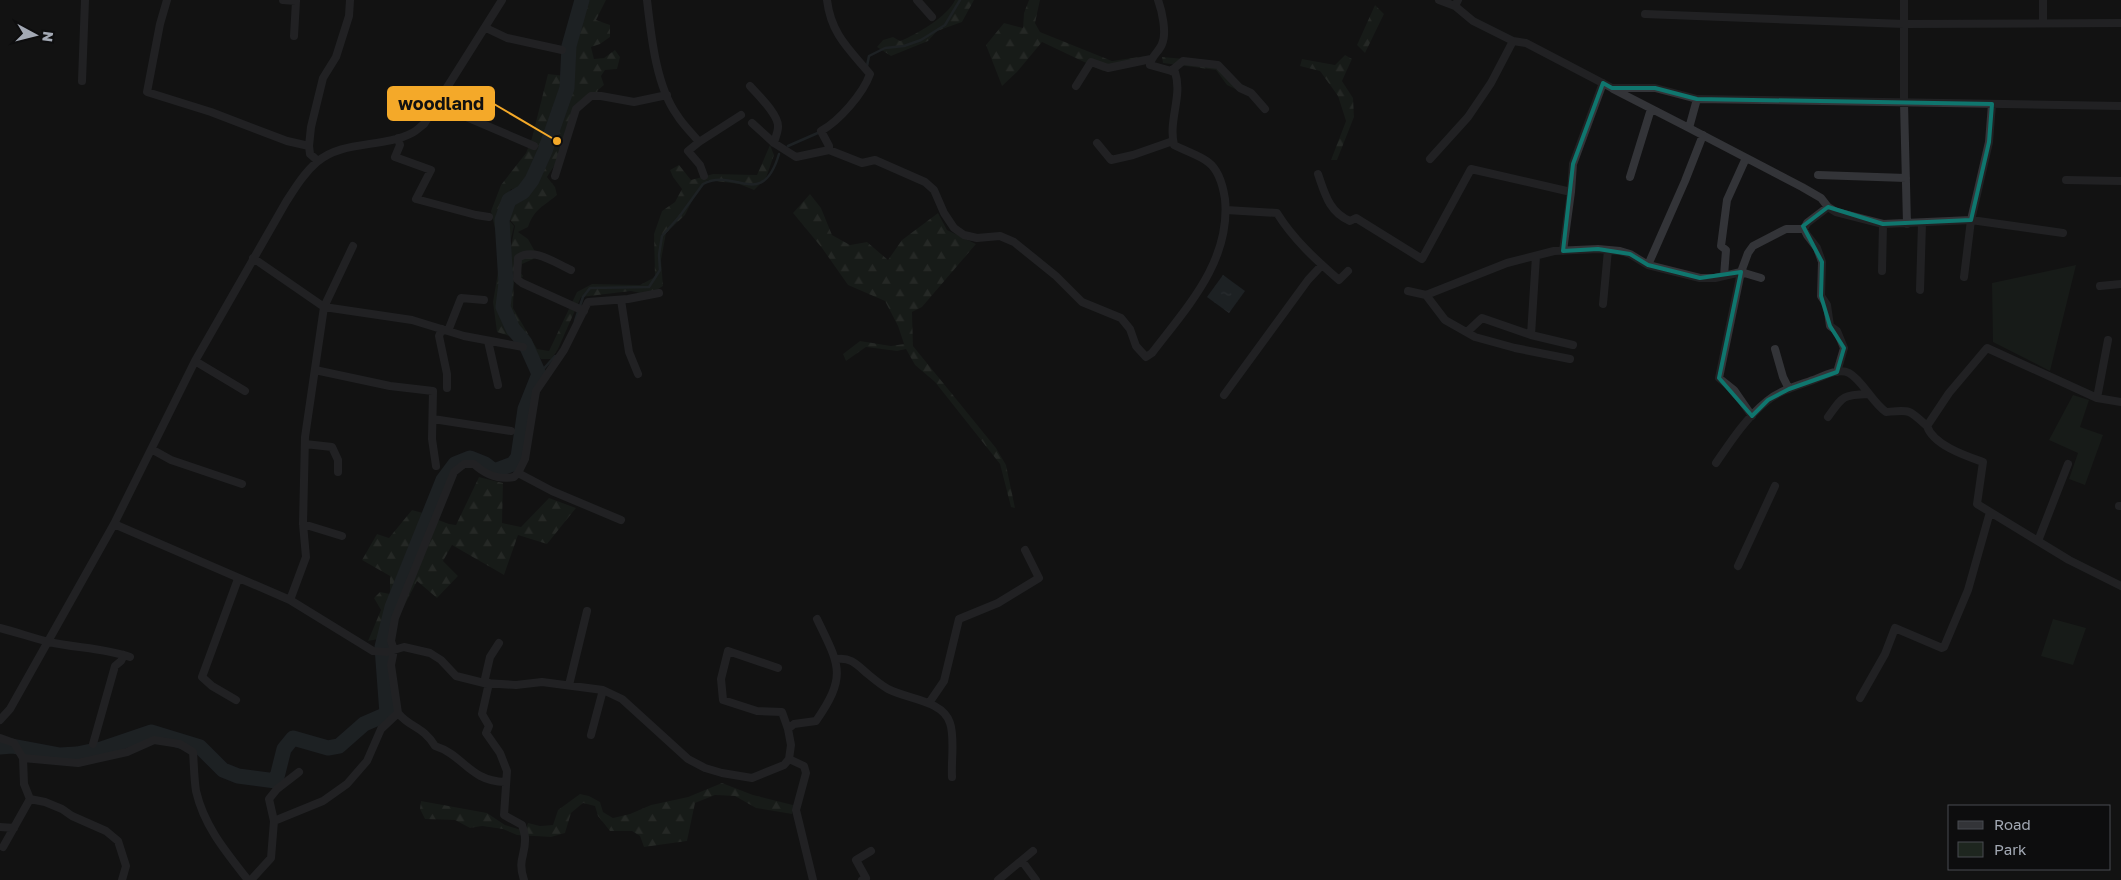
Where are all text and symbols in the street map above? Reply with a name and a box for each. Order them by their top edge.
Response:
north arrow [10,10,60,60]
text: N [39,30,57,43]
callout: woodland [388,87,494,120]
text: woodland [398,92,484,114]
legend [1948,805,2111,870]
text: Road [1994,815,2031,833]
text: Park [1994,840,2027,858]

